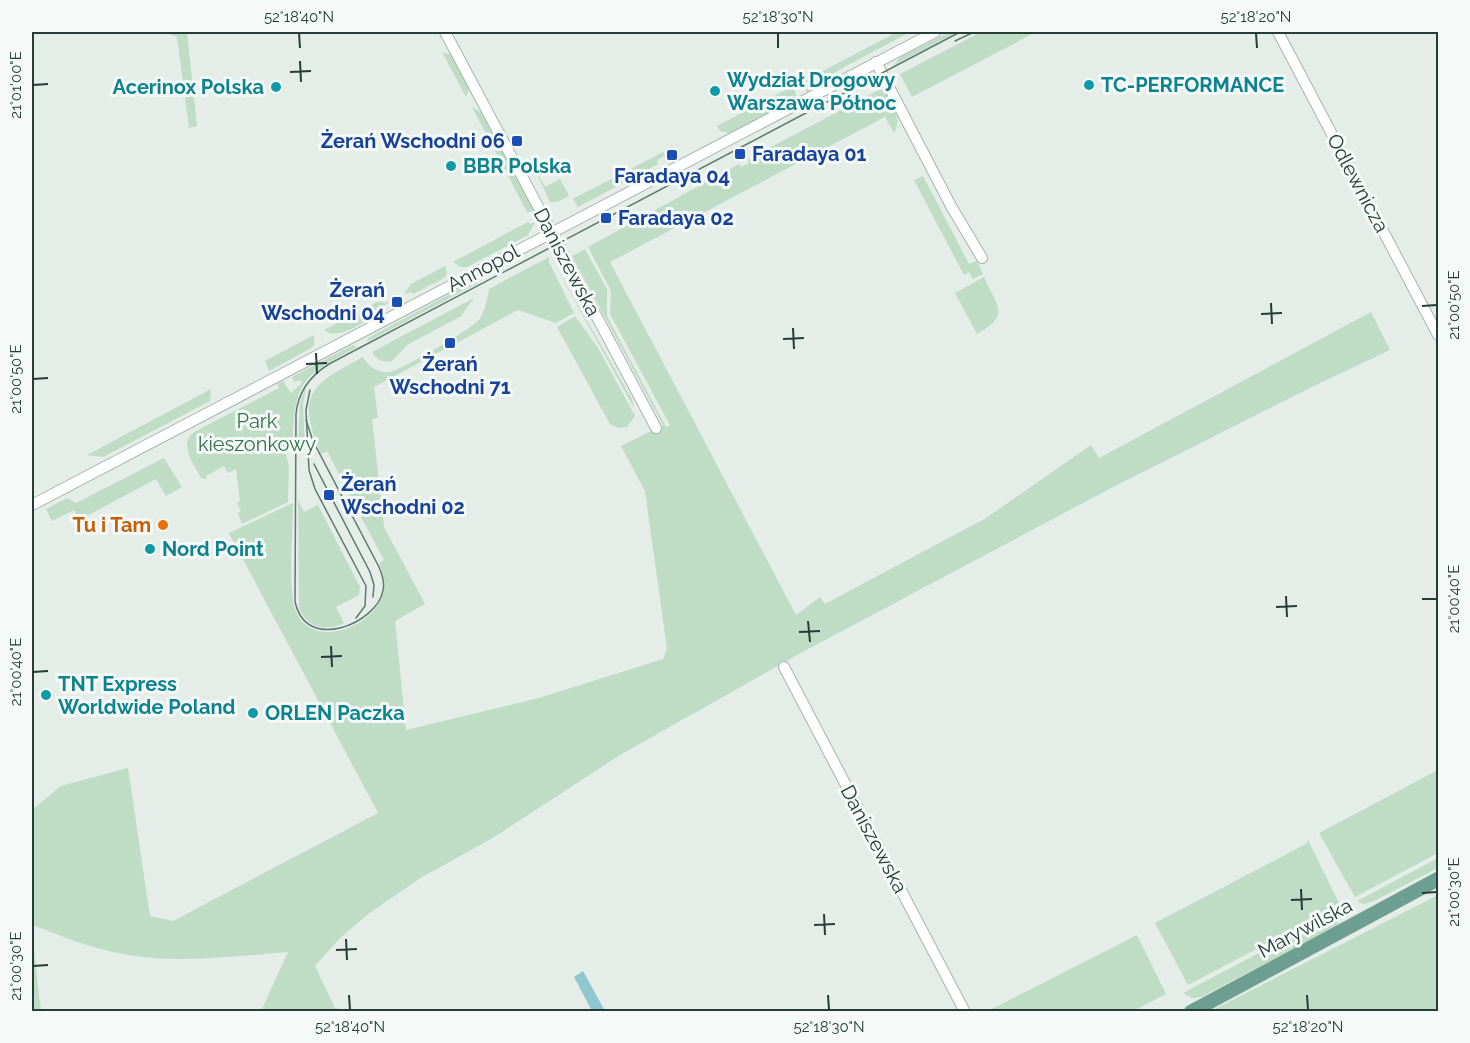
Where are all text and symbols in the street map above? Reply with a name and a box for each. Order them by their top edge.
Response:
text: 52°18'40"N [264,8,334,26]
text: 52°18'30"N [742,8,814,26]
text: 52°18'20"N [1221,8,1291,26]
text: 21°01'00"E [7,51,25,119]
place label: Wydział Drogowy Warszawa Północ [727,68,896,115]
place label: TC-PERFORMANCE [1101,73,1284,97]
place label: Acerinox Polska [113,75,264,99]
marker: TC-PERFORMANCE [1082,78,1096,92]
marker: Acerinox Polska [269,80,283,94]
marker: Wydział Drogowy Warszawa Północ [708,84,722,98]
place label: Żerań Wschodni 06 [321,129,505,153]
street label: Odlewnicza [1322,130,1394,236]
marker: Żerań Wschodni 06 [510,134,524,148]
place label: Faradaya 01 [752,142,867,166]
marker: Faradaya 01 [733,147,747,161]
marker: Faradaya 04 [665,148,679,162]
place label: BBR Polska [463,154,571,178]
marker: BBR Polska [444,159,458,173]
place label: Faradaya 04 [614,164,730,188]
street label: Daniszewska [528,204,606,320]
place label: Faradaya 02 [618,206,734,230]
marker: Faradaya 02 [599,211,613,225]
street label: Annopol [443,239,524,297]
text: 21°00'50"E [1445,270,1463,340]
place label: Żerań Wschodni 04 [261,278,385,325]
marker: Żerań Wschodni 04 [390,295,404,309]
marker: Żerań Wschodni 71 [443,336,457,350]
text: 21°00'50"E [7,344,25,414]
place label: Żerań Wschodni 71 [389,352,511,399]
park label: Park kieszonkowy [198,409,316,456]
place label: Żerań Wschodni 02 [341,472,465,519]
marker: Żerań Wschodni 02 [322,488,336,502]
place label: Tu i Tam [73,513,151,537]
marker: Tu i Tam [156,518,170,532]
place label: Nord Point [162,537,264,561]
marker: Nord Point [143,542,157,556]
text: 21°00'40"E [1445,565,1463,633]
text: 21°00'40"E [7,638,25,706]
place label: TNT Express Worldwide Poland [58,672,236,719]
marker: TNT Express Worldwide Poland [39,688,53,702]
place label: ORLEN Paczka [265,701,405,725]
marker: ORLEN Paczka [246,706,260,720]
street label: Daniszewska [835,781,913,897]
text: 21°00'30"E [1445,857,1463,927]
street label: Marywilska [1254,893,1356,963]
text: 21°00'30"E [7,931,25,1001]
text: 52°18'40"N [315,1018,385,1036]
text: 52°18'30"N [793,1018,865,1036]
text: 52°18'20"N [1273,1018,1343,1036]

